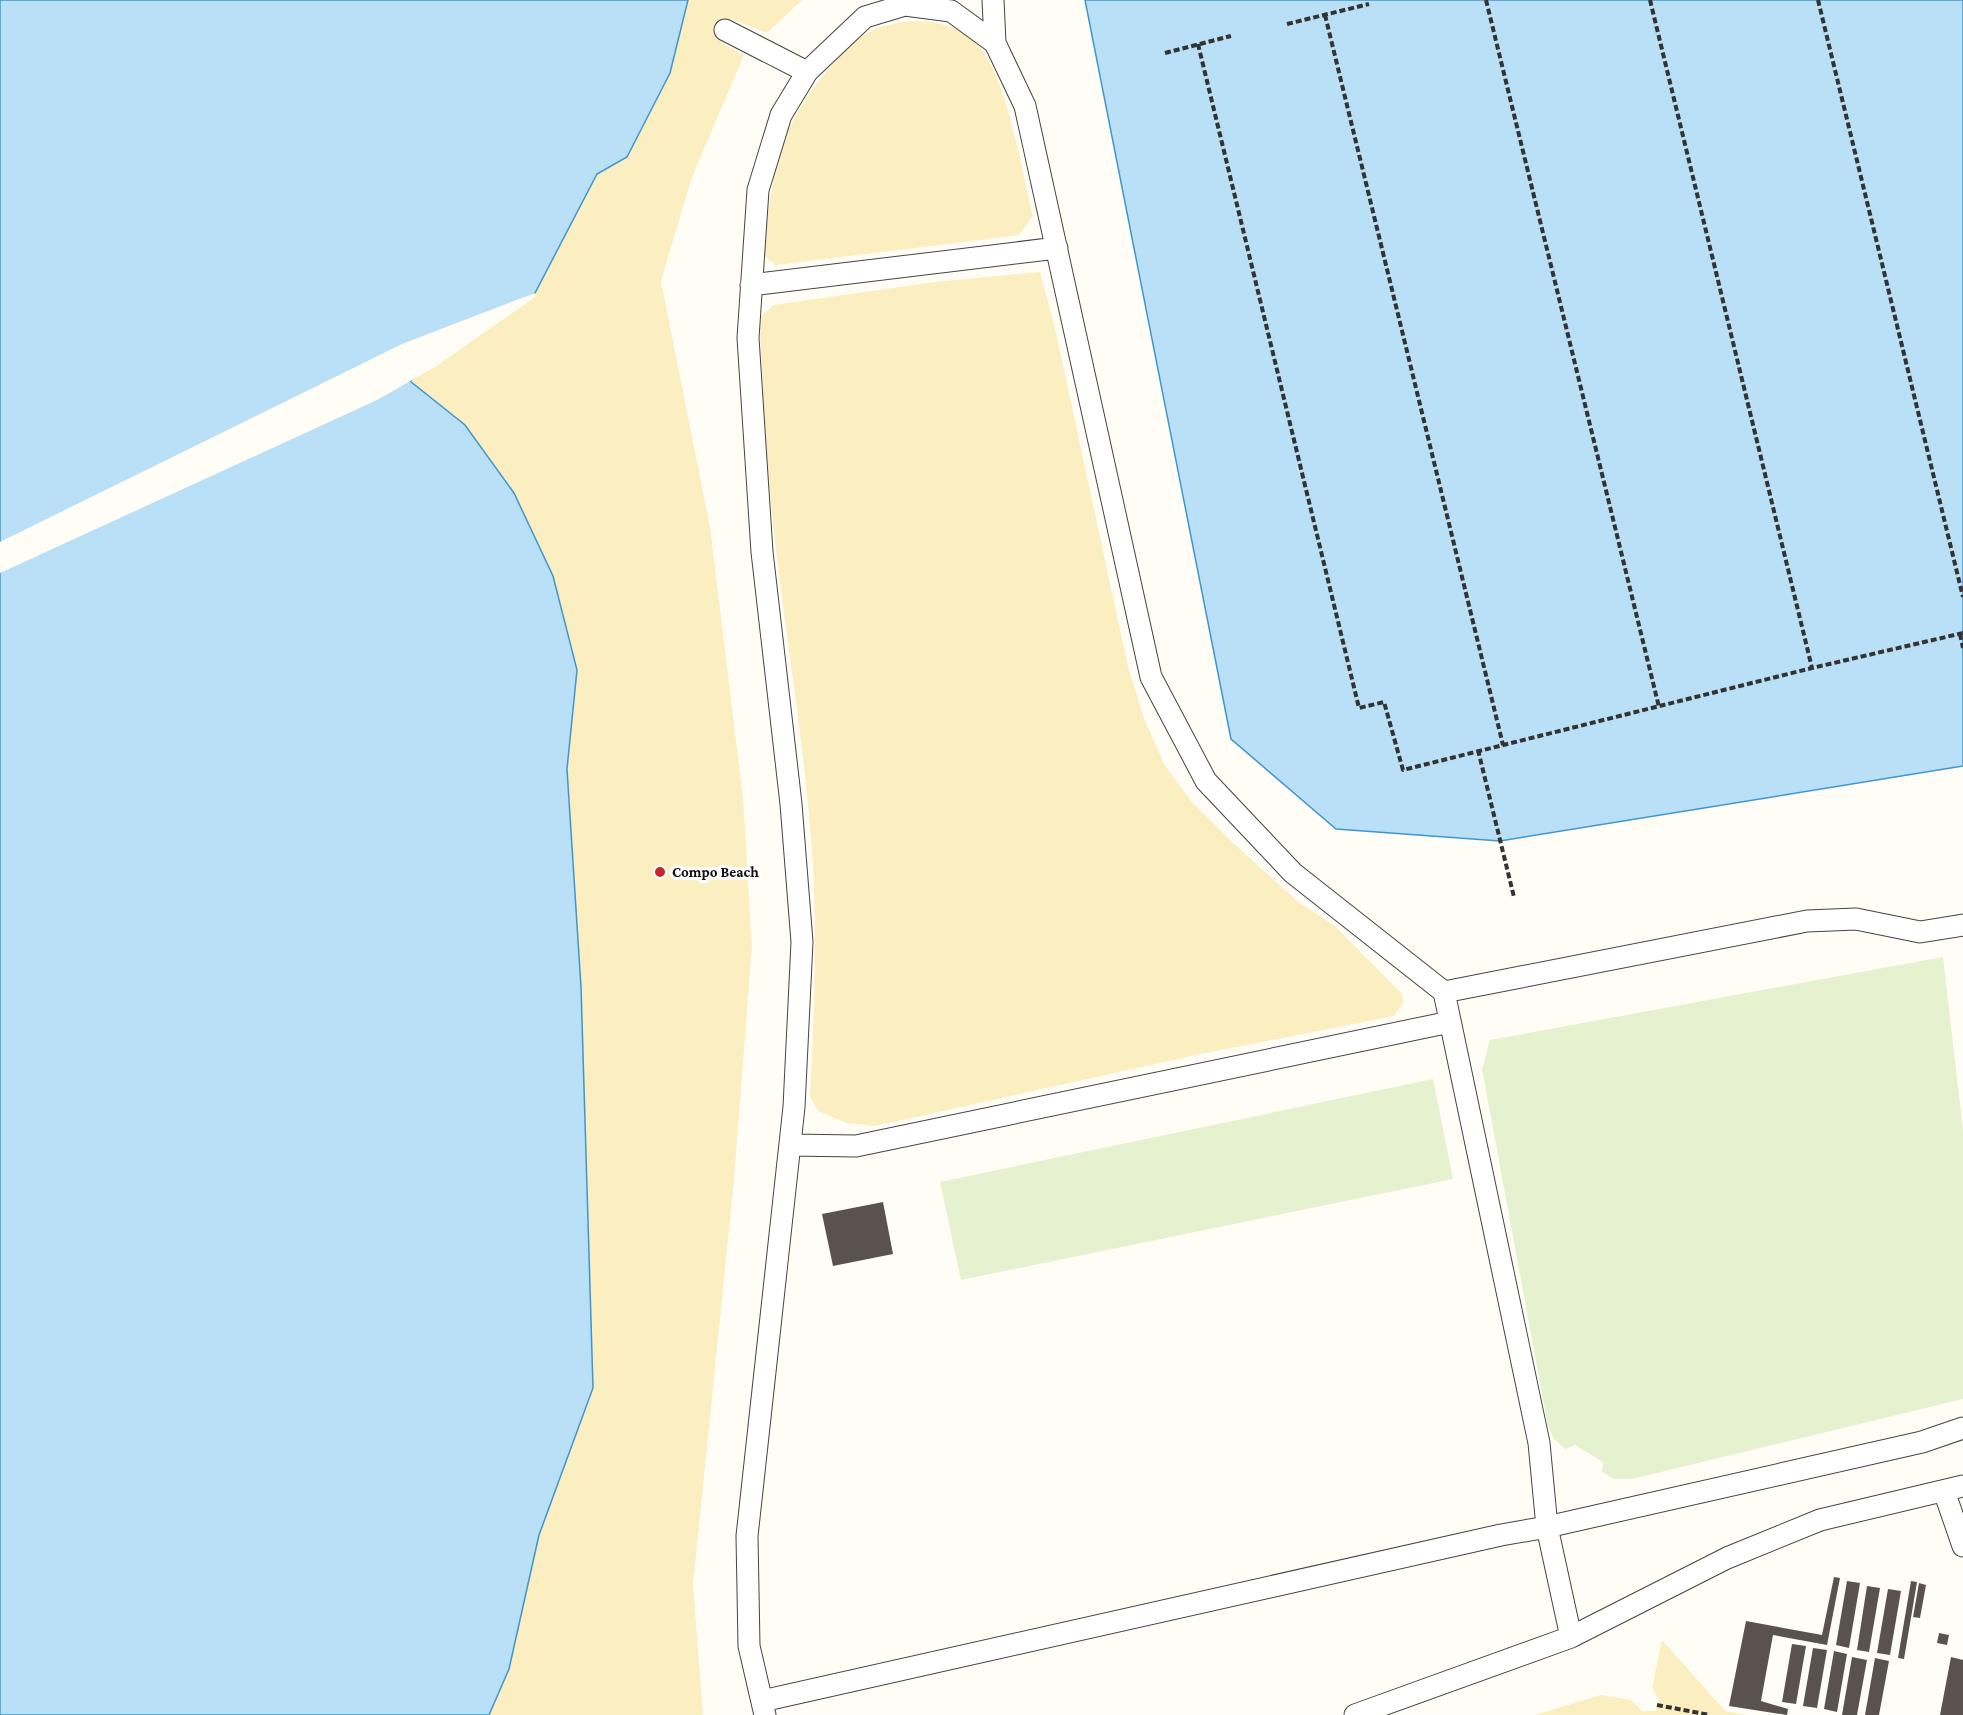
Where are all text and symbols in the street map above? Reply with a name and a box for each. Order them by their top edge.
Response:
place label: Compo Beach [672,864,759,880]
marker: Compo Beach [653,865,667,879]

